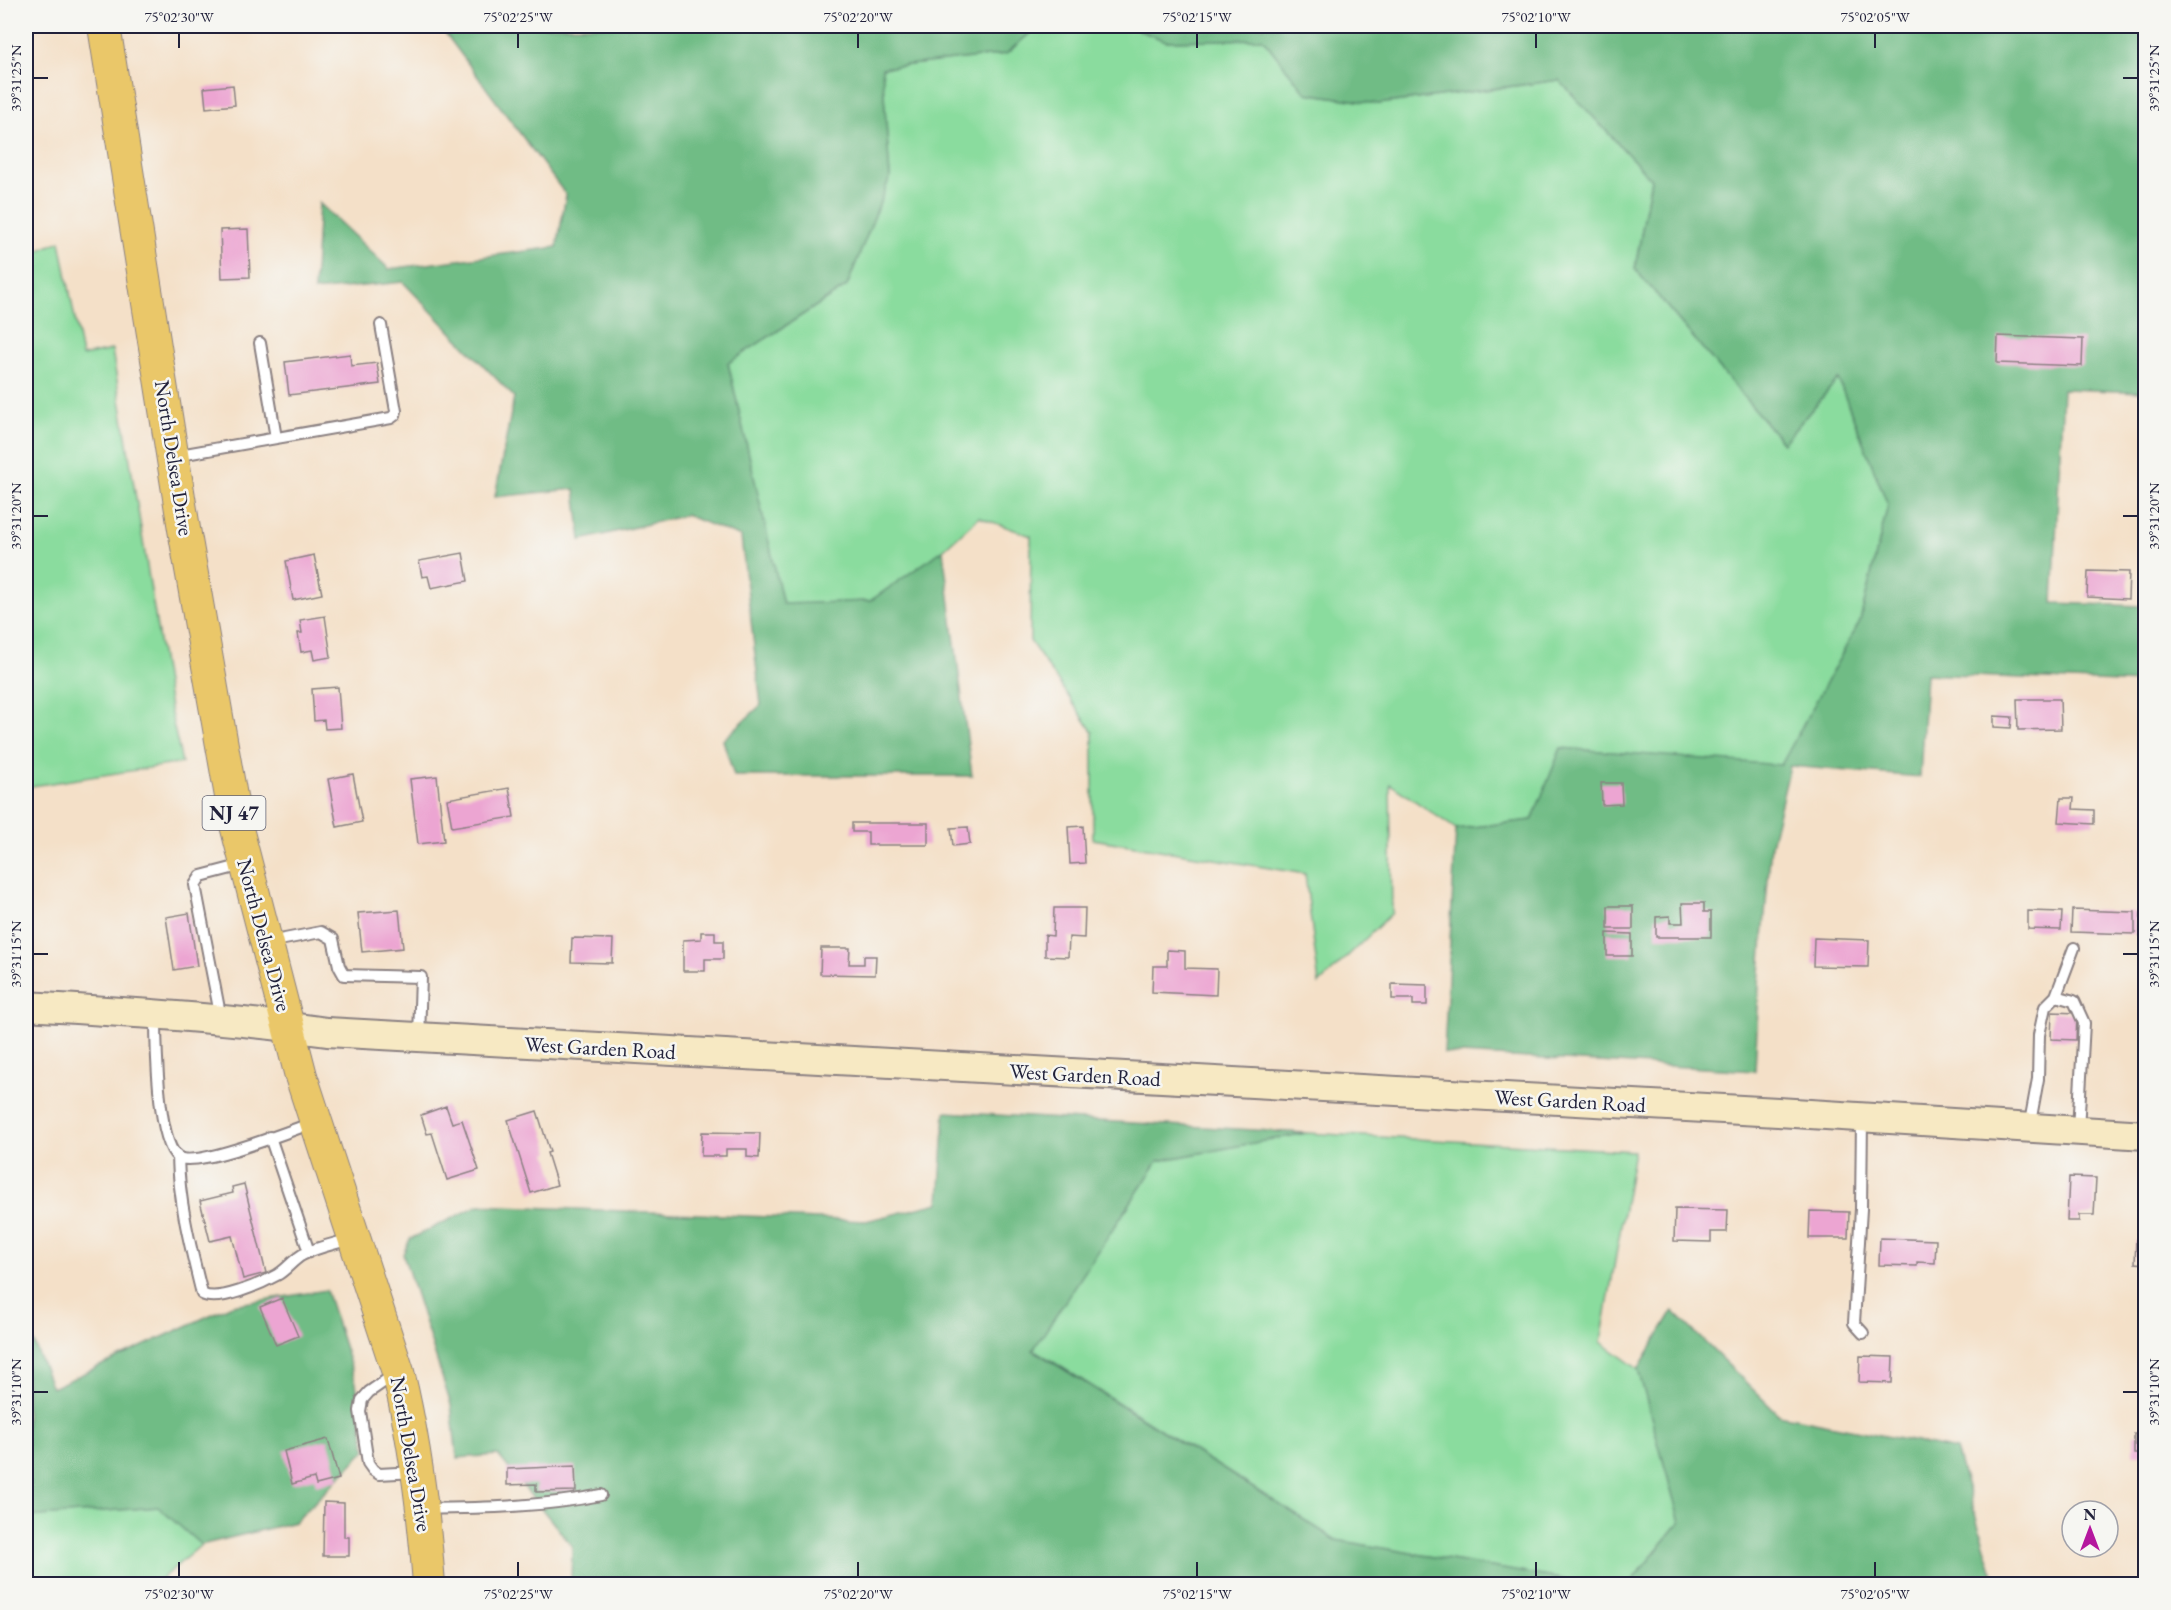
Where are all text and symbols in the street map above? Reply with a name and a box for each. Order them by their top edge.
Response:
text: 75°02'30"W [144,7,214,26]
text: 75°02'25"W [483,7,553,26]
text: 75°02'20"W [823,7,893,26]
text: 75°02'15"W [1162,7,1232,26]
text: 75°02'10"W [1501,7,1571,26]
text: 75°02'05"W [1840,7,1910,26]
text: 39°31'25"N [6,44,25,112]
text: 39°31'25"N [2144,44,2163,112]
street label: North Delsea Drive [149,378,200,538]
text: 39°31'20"N [6,482,25,550]
text: 39°31'20"N [2144,482,2163,550]
road number: NJ 47 [202,796,266,830]
street label: North Delsea Drive [231,855,298,1014]
text: 39°31'15"N [6,920,25,988]
text: 39°31'15"N [2144,920,2163,988]
street label: West Garden Road [524,1030,677,1065]
street label: West Garden Road [1009,1057,1162,1092]
street label: West Garden Road [1494,1083,1647,1118]
text: 39°31'10"N [6,1358,25,1426]
text: 39°31'10"N [2144,1358,2163,1426]
street label: North Delsea Drive [385,1374,438,1534]
north arrow [2060,1499,2120,1559]
text: N [2084,1504,2097,1525]
text: 75°02'30"W [144,1584,214,1603]
text: 75°02'25"W [483,1584,553,1603]
text: 75°02'20"W [823,1584,893,1603]
text: 75°02'15"W [1162,1584,1232,1603]
text: 75°02'10"W [1501,1584,1571,1603]
text: 75°02'05"W [1840,1584,1910,1603]

